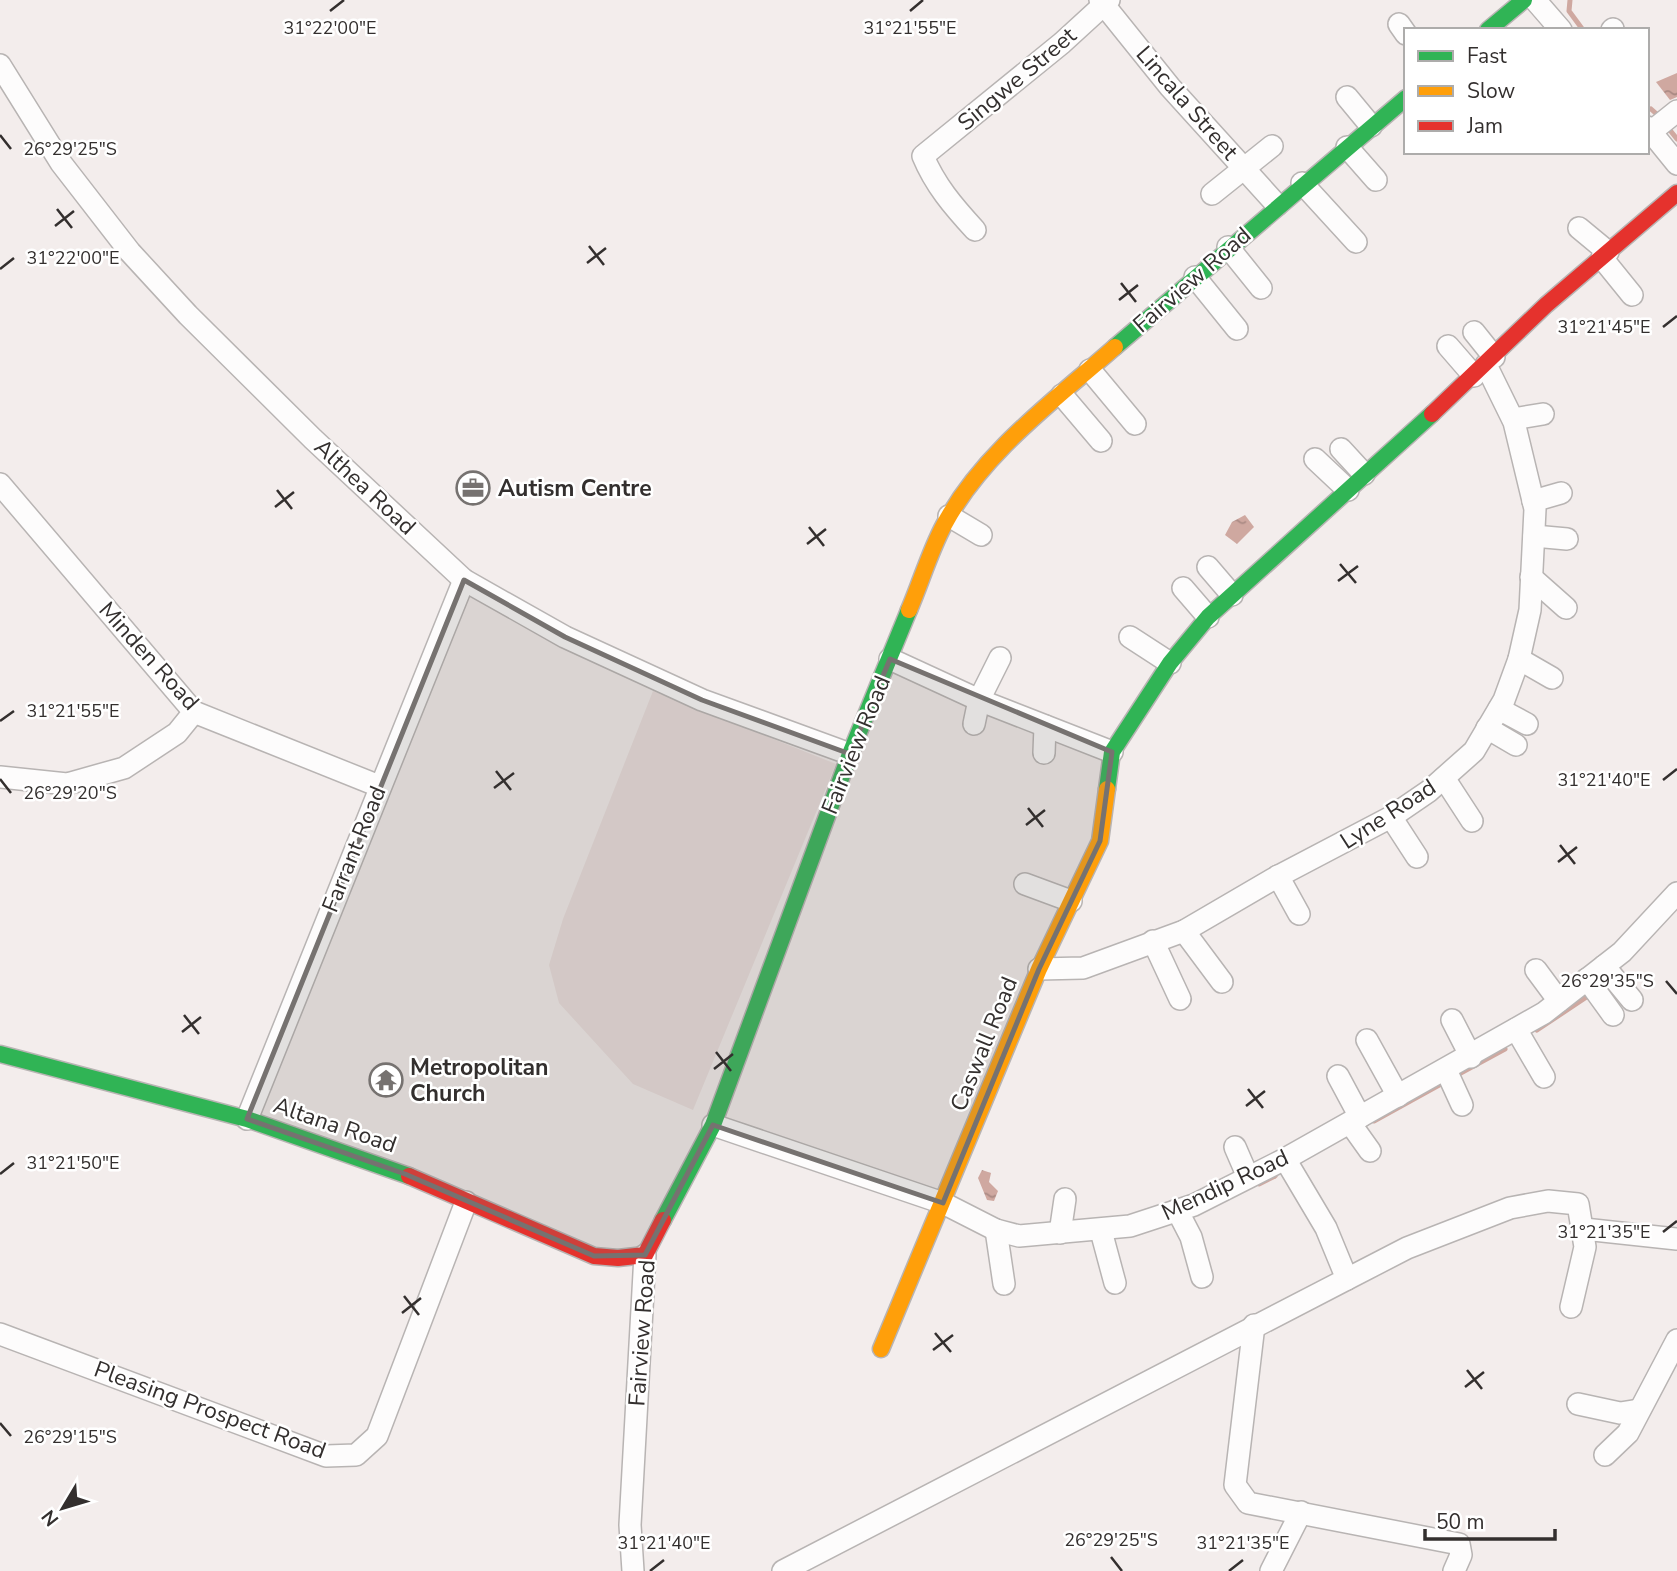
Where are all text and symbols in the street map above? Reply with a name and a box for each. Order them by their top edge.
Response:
text: 31°22'00"E [284,16,377,40]
text: 31°21'55"E [864,16,957,40]
street label: Singwe Street [951,20,1084,138]
legend [1404,28,1649,154]
street label: Lincala Street [1129,40,1246,167]
text: Fast [1467,42,1507,70]
text: Slow [1467,77,1516,105]
text: Jam [1466,112,1503,140]
text: 26°29'25"S [23,137,117,161]
street label: Fairview Road [1126,220,1258,340]
text: 31°22'00"E [27,246,120,270]
text: 31°21'45"E [1558,315,1651,339]
street label: Althea Road [307,432,423,542]
office icon: Autism Centre [454,469,492,507]
place label: Autism Centre [498,473,652,504]
street label: Minden Road [92,595,206,717]
street label: Fairview Road [814,671,898,819]
text: 31°21'55"E [27,699,120,723]
text: 31°21'40"E [1558,768,1651,792]
street label: Lyne Road [1334,772,1442,856]
text: 26°29'20"S [23,781,117,805]
street label: Farrant Road [315,781,393,917]
text: 26°29'35"S [1560,969,1654,993]
street label: Caswall Road [943,972,1025,1116]
place label: Metropolitan Church [410,1052,548,1109]
temple icon: Metropolitan Church [367,1061,405,1099]
street label: Altana Road [269,1089,401,1161]
street label: Mendip Road [1157,1142,1293,1228]
text: 31°21'50"E [27,1151,120,1175]
text: 31°21'35"E [1558,1220,1651,1244]
street label: Fairview Road [621,1259,663,1407]
street label: Pleasing Prospect Road [90,1354,330,1466]
text: 26°29'15"S [23,1425,117,1449]
north arrow [28,1473,98,1543]
scale bar [1425,1498,1554,1542]
text: N [36,1504,65,1531]
text: 50 m [1436,1508,1485,1536]
text: 26°29'25"S [1064,1528,1158,1552]
text: 31°21'40"E [618,1531,711,1555]
text: 31°21'35"E [1197,1531,1290,1555]

